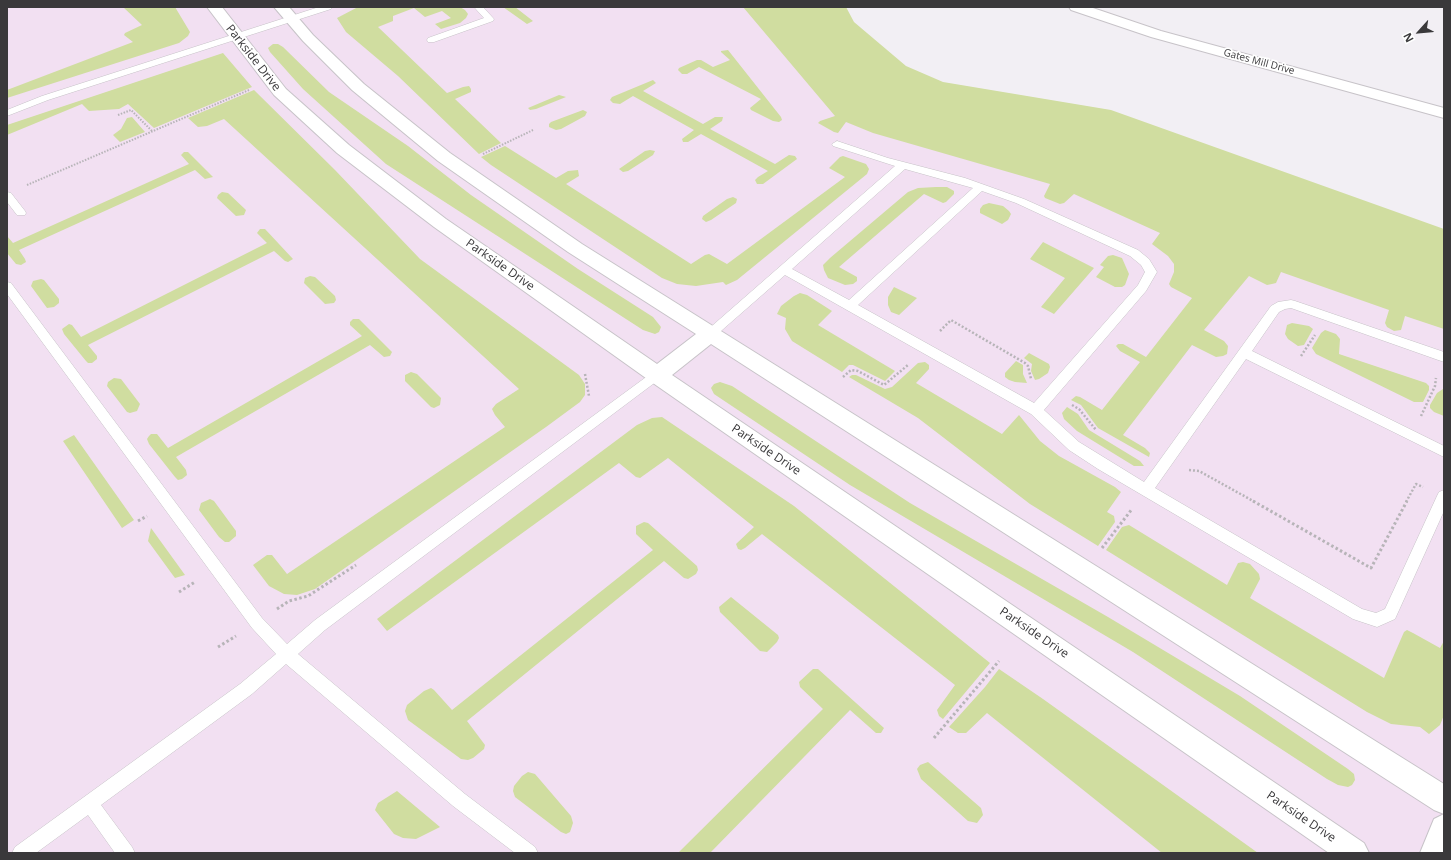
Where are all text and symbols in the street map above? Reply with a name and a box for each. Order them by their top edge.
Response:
north arrow [1399,12,1439,52]
street label: Parkside Drive [223,22,283,94]
text: N [1399,30,1417,45]
street label: Gates Mill Drive [1222,47,1296,77]
street label: Parkside Drive [463,236,537,294]
street label: Parkside Drive [729,422,803,478]
street label: Parkside Drive [997,605,1071,661]
street label: Parkside Drive [1264,789,1338,845]

